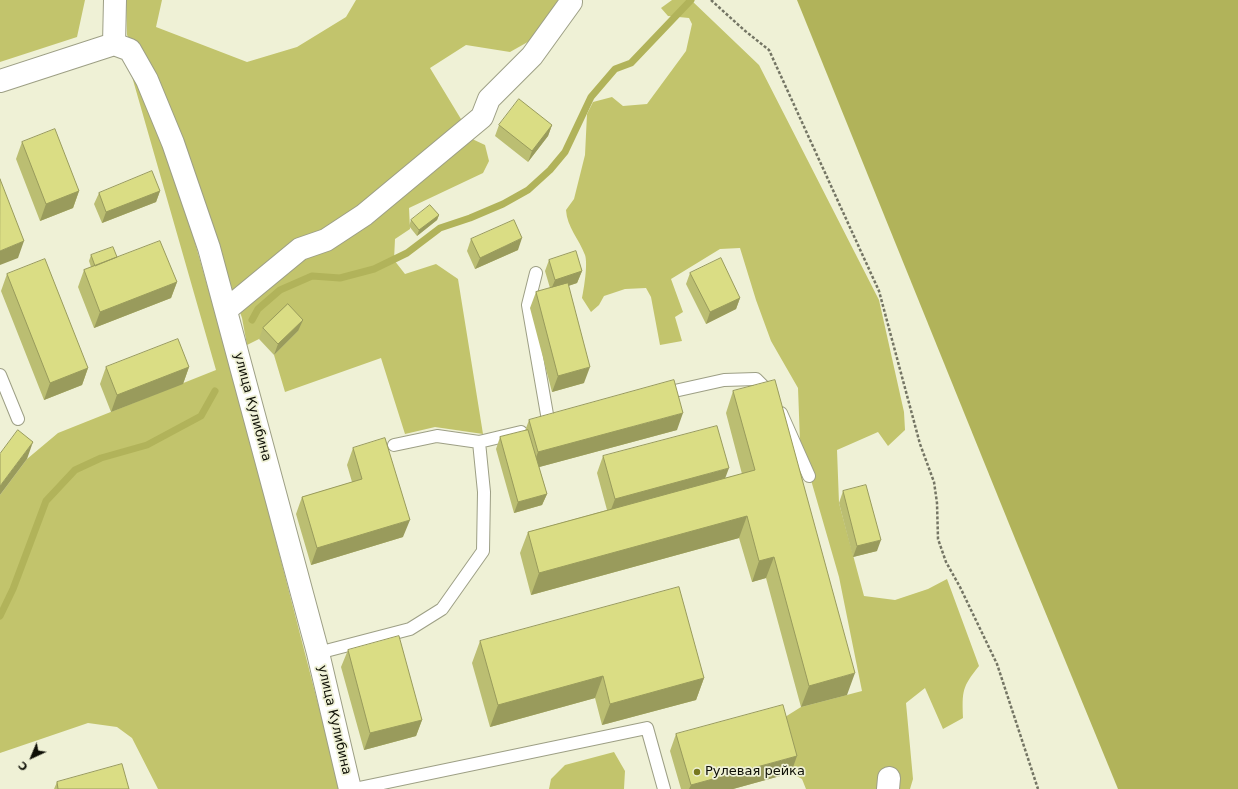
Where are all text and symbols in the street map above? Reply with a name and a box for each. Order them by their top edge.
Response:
street label: улица Кулибина [230,351,274,463]
street label: улица Кулибина [314,664,354,776]
north arrow [12,737,52,777]
text: С [16,759,31,773]
place label: Рулевая рейка [705,764,805,780]
marker: Рулевая рейка [692,767,702,777]

